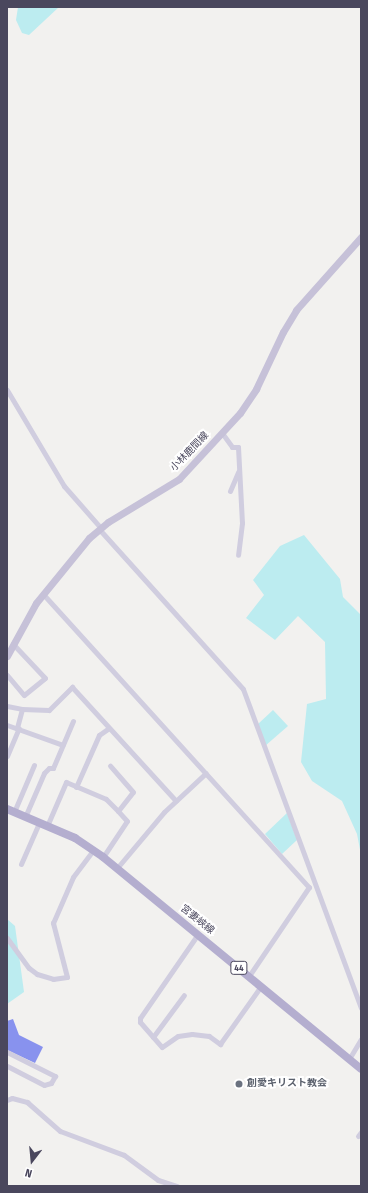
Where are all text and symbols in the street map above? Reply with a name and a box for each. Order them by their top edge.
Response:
street label: 小林鹿間線 [168,430,212,474]
street label: 宮妻峡線 [178,903,216,937]
road number: 44 [230,961,248,975]
place label: 創愛キリスト教会 [247,1078,327,1090]
marker: 創愛キリスト教会 [234,1079,244,1089]
north arrow [12,1141,52,1181]
text: N [24,1166,34,1180]

